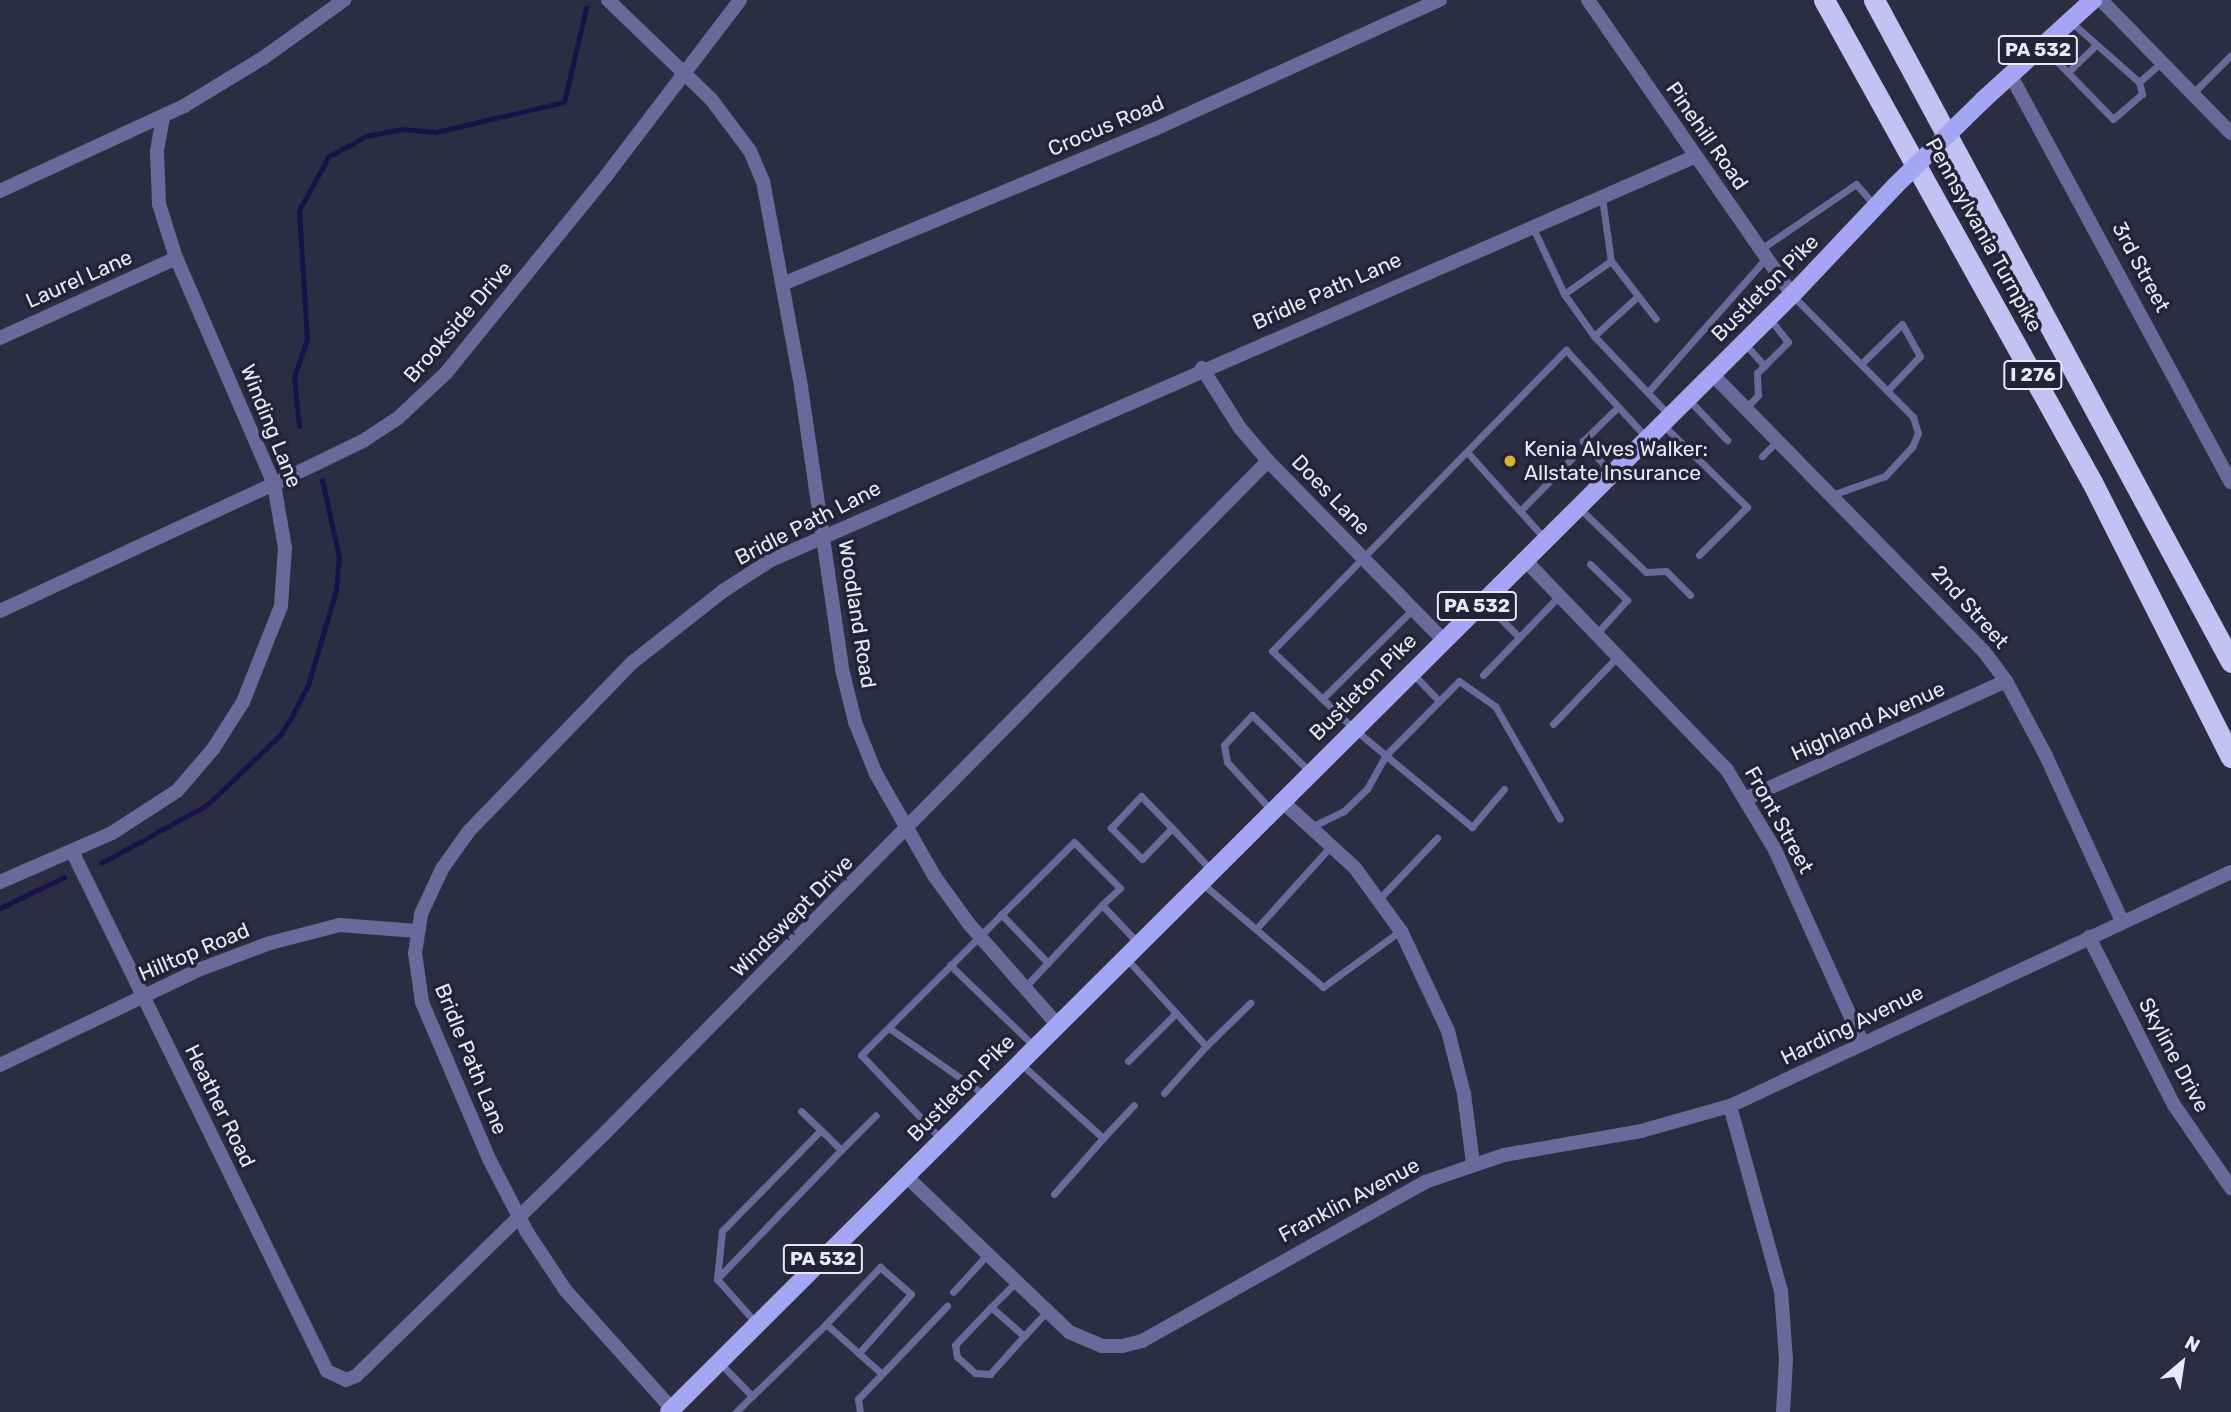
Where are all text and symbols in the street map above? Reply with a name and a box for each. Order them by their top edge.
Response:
road number: PA 532 [1996,34,2080,66]
street label: Pinehill Road [1661,77,1753,195]
street label: Crocus Road [1044,90,1168,162]
street label: Pennsylvania Turnpike [1920,133,2048,337]
street label: 3rd Street [2107,217,2175,317]
street label: Bustleton Pike [1706,229,1824,347]
street label: Laurel Lane [22,244,136,314]
street label: Bridle Path Lane [1249,247,1405,335]
street label: Brookside Drive [399,256,517,388]
road number: I 276 [2003,360,2063,390]
street label: Winding Lane [235,361,307,491]
place label: Kenia Alves Walker: Allstate Insurance [1524,436,1709,486]
street label: Does Lane [1286,450,1376,540]
marker: Kenia Alves Walker: Allstate Insurance [1502,453,1518,469]
street label: Bridle Path Lane [731,475,885,571]
street label: Woodland Road [833,538,881,690]
street label: 2nd Street [1926,560,2014,654]
road number: PA 532 [1435,590,1519,622]
street label: Bustleton Pike [1304,628,1422,746]
street label: Highland Avenue [1787,676,1949,766]
street label: Front Street [1739,762,1819,878]
street label: Windswept Drive [726,850,858,982]
street label: Hilltop Road [135,917,253,987]
street label: Bridle Path Lane [429,980,513,1138]
street label: Harding Avenue [1776,980,1928,1070]
street label: Skyline Drive [2133,994,2215,1116]
street label: Bustleton Pike [902,1029,1020,1147]
street label: Heather Road [179,1040,261,1172]
street label: Franklin Avenue [1274,1152,1424,1248]
road number: PA 532 [781,1244,865,1274]
north arrow [2147,1328,2217,1398]
text: N [2181,1331,2204,1358]

